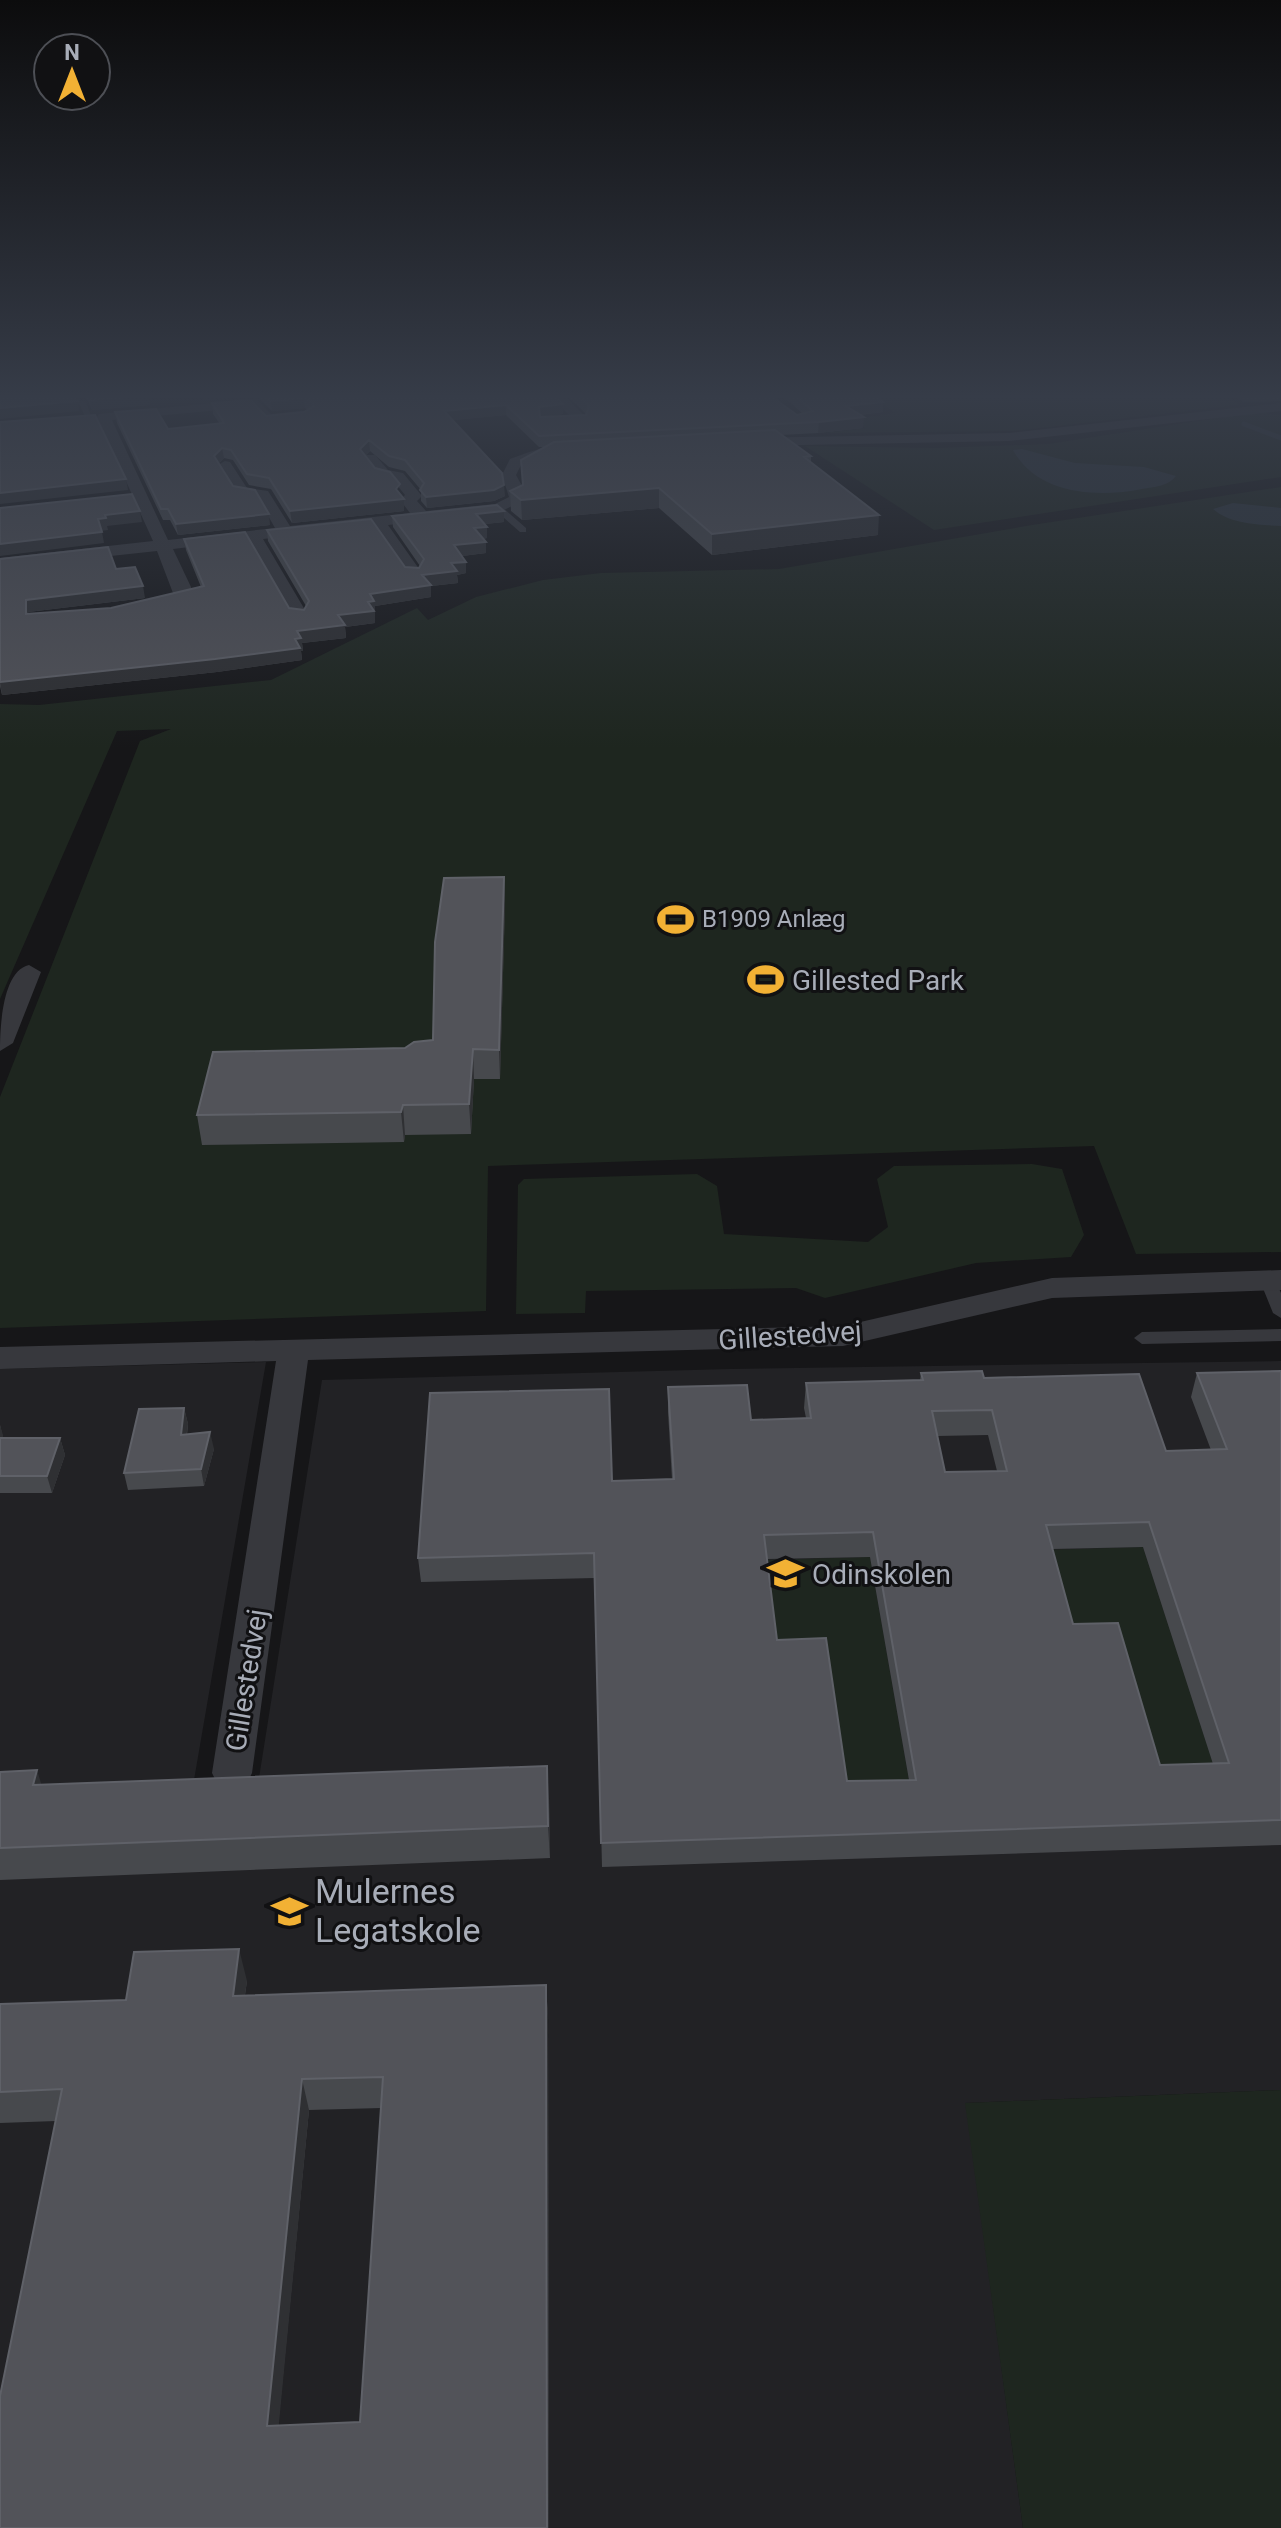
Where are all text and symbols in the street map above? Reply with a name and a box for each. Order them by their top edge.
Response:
north arrow [32,32,112,112]
text: N [64,40,80,65]
sports icon: B1909 Anlæg [657,900,695,938]
place label: B1909 Anlæg [702,905,845,933]
sports icon: Gillested Park [747,961,785,999]
place label: Gillested Park [792,964,965,997]
street label: Gillestedvej [717,1314,863,1357]
school or university icon: Odinskolen [767,1555,805,1593]
place label: Odinskolen [812,1558,951,1591]
street label: Gillestedvej [219,1607,274,1754]
place label: Mulernes Legatskole [315,1871,481,1950]
school or university icon: Mulernes Legatskole [270,1892,308,1930]

